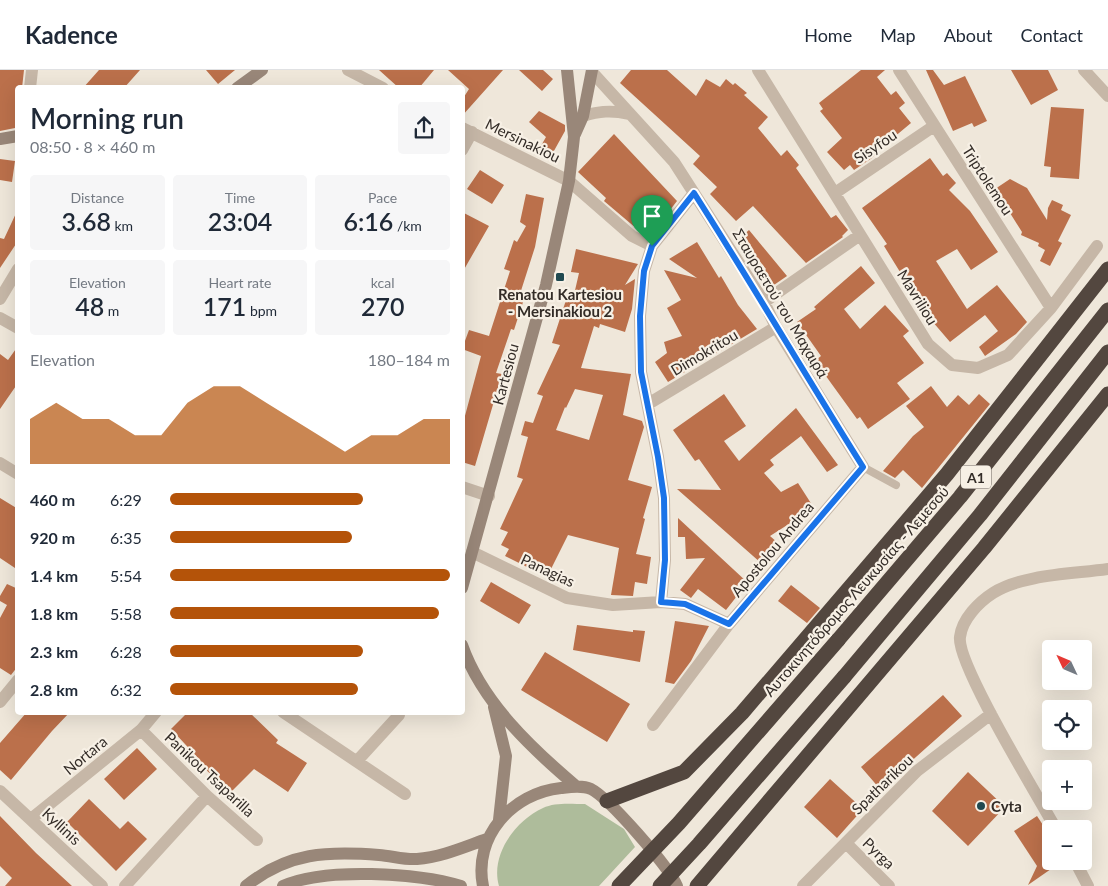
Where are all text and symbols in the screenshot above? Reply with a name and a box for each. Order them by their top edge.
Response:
text: Kadence [25,20,118,49]
text: Home [804,24,852,46]
text: Map [880,24,916,46]
text: About [944,24,993,46]
text: Contact [1021,24,1083,46]
text: Morning run [30,101,184,135]
button: share [398,102,450,154]
street label: Mersinakiou [483,114,563,166]
street label: Sisyfou [850,125,900,167]
text: 08:50 · 8 × 460 m [30,137,155,156]
street label: Triptolemou [959,142,1017,218]
text: Distance [70,189,124,206]
text: Time [225,189,255,206]
text: Pace [368,189,397,206]
pin [631,195,673,246]
icon: arrive [638,202,666,230]
text: 3.68 [62,206,111,236]
text: 23:04 [208,206,272,236]
text: 6:16 [343,206,393,236]
text: km [111,217,133,234]
text: /km [393,217,422,234]
street label: Σταυραετού του Μαχαιρά [729,225,833,381]
street label: Mavriliou [894,266,942,328]
marker: Renatou Kartesiou - Mersinakiou 2 [554,271,566,283]
text: Elevation [69,274,126,291]
text: Heart rate [209,274,271,291]
text: kcal [371,274,395,291]
place label: Renatou Kartesiou - Mersinakiou 2 [498,285,622,320]
text: 48 [75,291,104,321]
text: 171 [203,291,246,321]
text: 270 [361,291,404,321]
text: m [104,302,119,319]
text: bpm [246,302,277,319]
street label: Dimokritou [667,325,741,379]
street label: Kartesiou [488,341,522,407]
text: Elevation [30,350,95,369]
text: 180–184 m [368,350,450,369]
road number: A1 [961,466,991,488]
street label: Αυτοκινητόδρομος Λευκωσίας - Λεμεσού [760,482,952,700]
text: 460 m [30,490,75,509]
text: 6:29 [110,490,142,509]
street label: Apostolou Andrea [727,498,817,600]
text: 920 m [30,528,75,547]
text: 6:35 [110,528,142,547]
street label: Panagias [518,550,578,590]
text: 1.4 km [30,566,78,585]
text: 5:54 [110,566,142,585]
text: 1.8 km [30,604,78,623]
text: 5:58 [110,604,142,623]
north arrow [1042,640,1092,690]
map controls [1042,640,1092,870]
text: 2.3 km [30,642,78,661]
text: 6:28 [110,642,142,661]
text: 2.8 km [30,680,78,699]
text: 6:32 [110,680,142,699]
button: locate [1042,700,1092,750]
street label: Panikou Tsaparilla [161,728,259,820]
street label: Nortara [60,732,110,778]
street label: Spatharikou [848,750,916,818]
button: + [1042,760,1092,810]
place label: Cyta [991,797,1022,815]
marker: Cyta [975,800,987,812]
street label: Kyllinis [39,804,85,848]
button: − [1042,820,1092,870]
street label: Pyrga [859,834,899,872]

